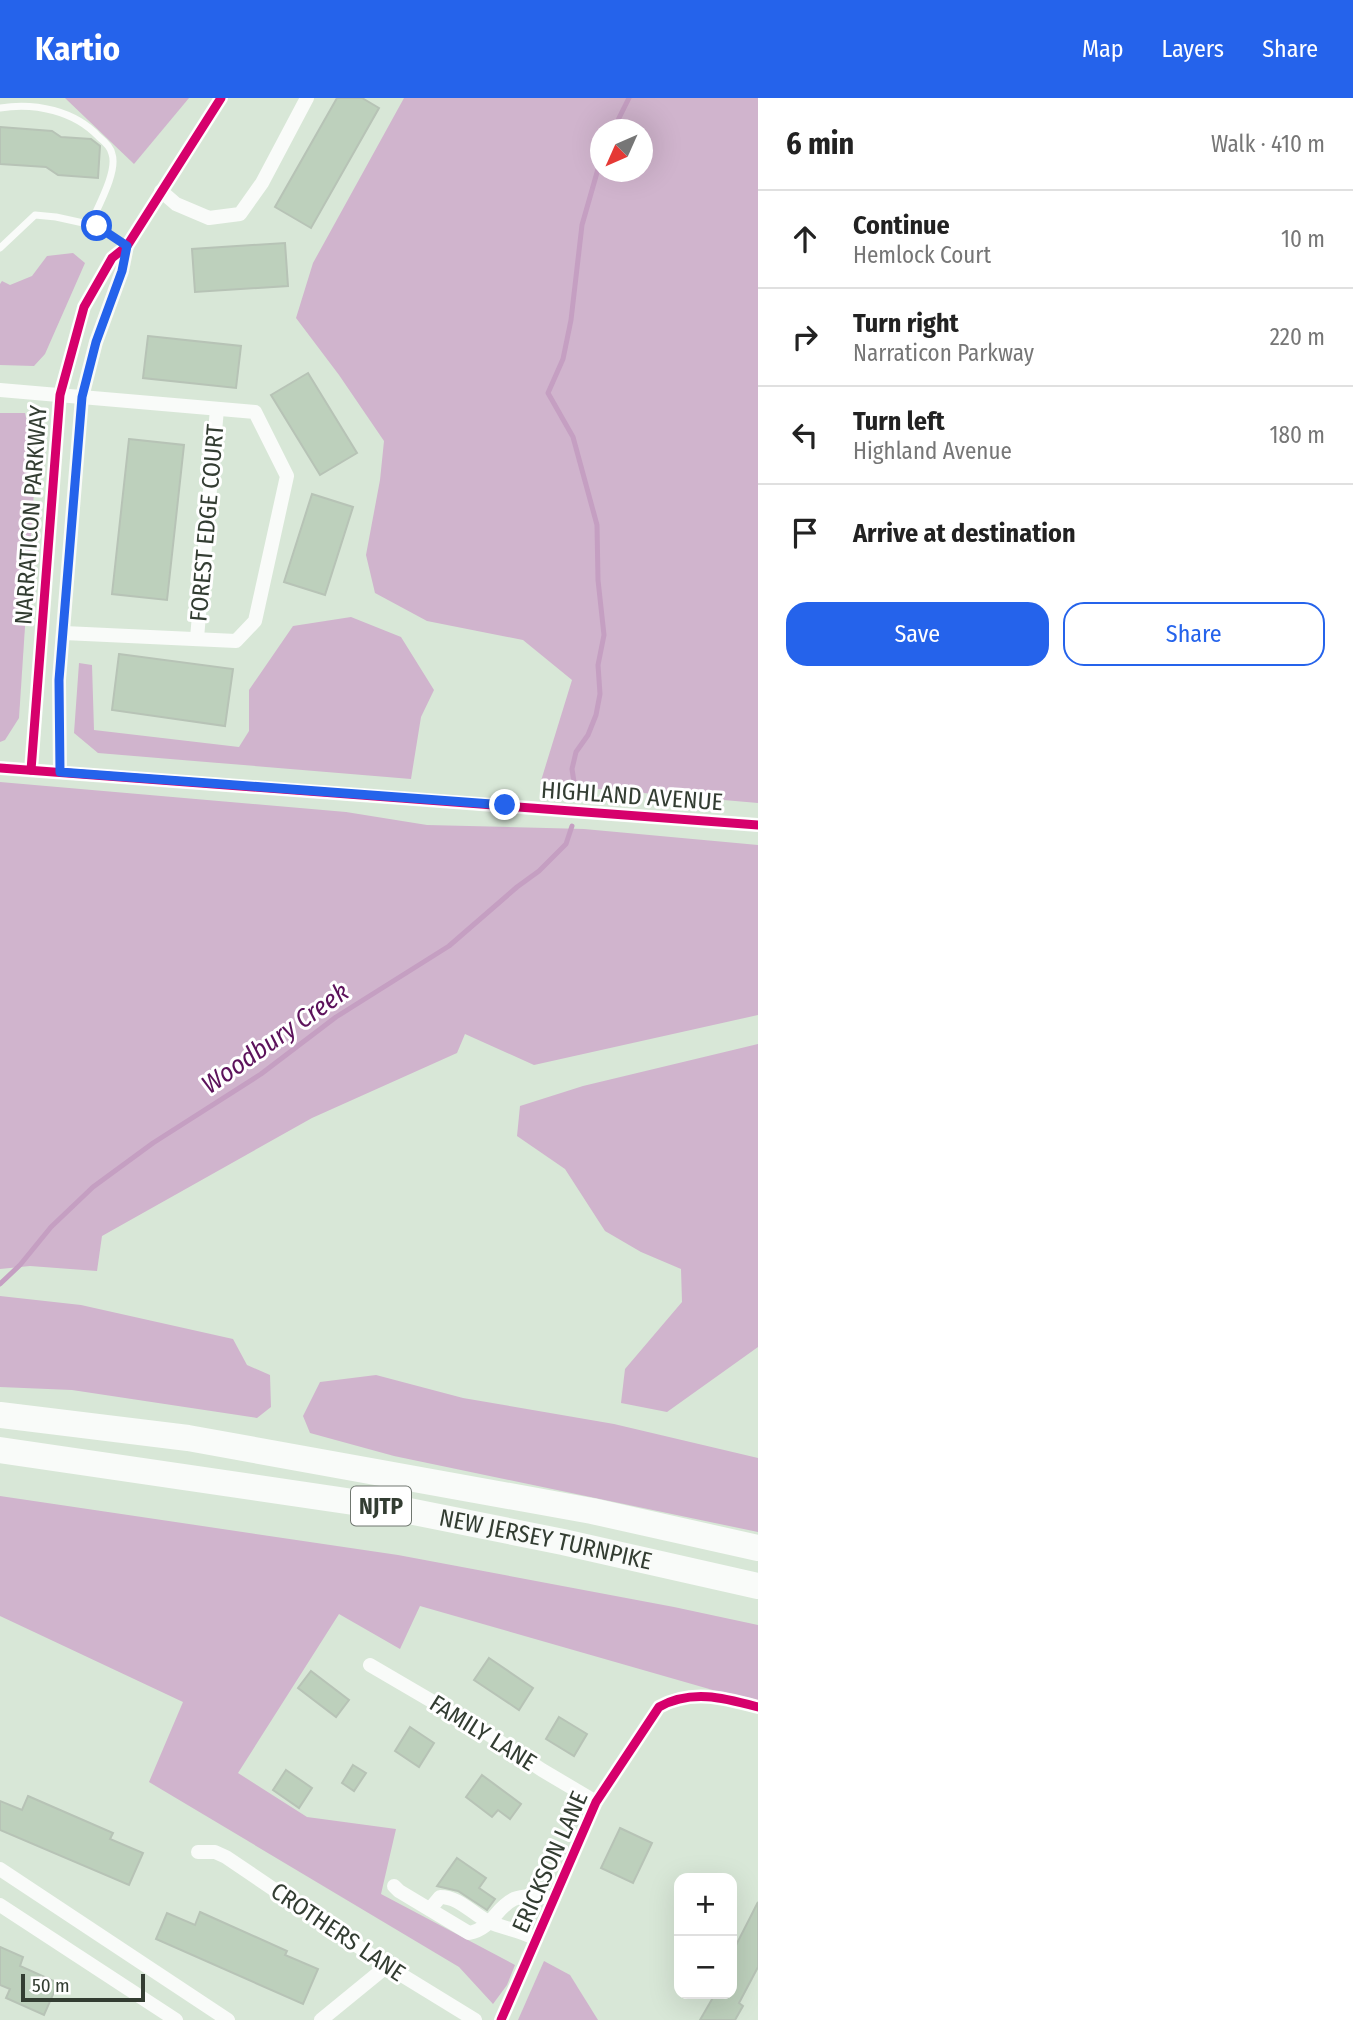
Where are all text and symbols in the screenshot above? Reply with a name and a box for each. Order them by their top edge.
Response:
text: Kartio [35,29,120,69]
text: Map [1082,35,1124,63]
text: Layers [1162,35,1224,63]
text: Share [1262,35,1318,63]
north arrow [590,119,653,182]
text: 6 min [786,126,854,162]
text: Walk · 410 m [1211,130,1325,158]
route start [81,210,112,241]
text: Continue [853,210,950,241]
icon: ahead [786,220,824,258]
text: 10 m [1281,225,1325,253]
text: Hemlock Court [853,241,991,269]
text: Turn right [853,308,959,339]
icon: right [786,318,824,356]
text: 220 m [1270,323,1325,351]
text: Narraticon Parkway [853,339,1034,367]
street label: NARRATICON PARKWAY [9,404,53,626]
text: Turn left [853,406,945,437]
icon: left [786,416,824,454]
text: 180 m [1269,421,1325,449]
street label: FOREST EDGE COURT [184,423,230,623]
text: Highland Avenue [853,437,1012,465]
icon: arrive [786,514,824,552]
text: Arrive at destination [853,518,1076,549]
button: Save [786,602,1049,666]
button: Share [1063,602,1325,666]
street label: HIGHLAND AVENUE [540,776,724,816]
route end [489,789,520,820]
water label: Woodbury Creek [196,976,355,1101]
road number: NJTP [351,1486,411,1526]
street label: NEW JERSEY TURNPIKE [437,1503,655,1576]
street label: FAMILY LANE [425,1689,541,1777]
street label: ERICKSON LANE [506,1787,594,1937]
map controls [674,1873,737,1999]
button: + [674,1873,737,1936]
street label: CROTHERS LANE [266,1877,410,1987]
button: − [674,1936,737,1999]
scale bar [21,1971,145,2003]
text: 50 m [32,1974,70,1997]

